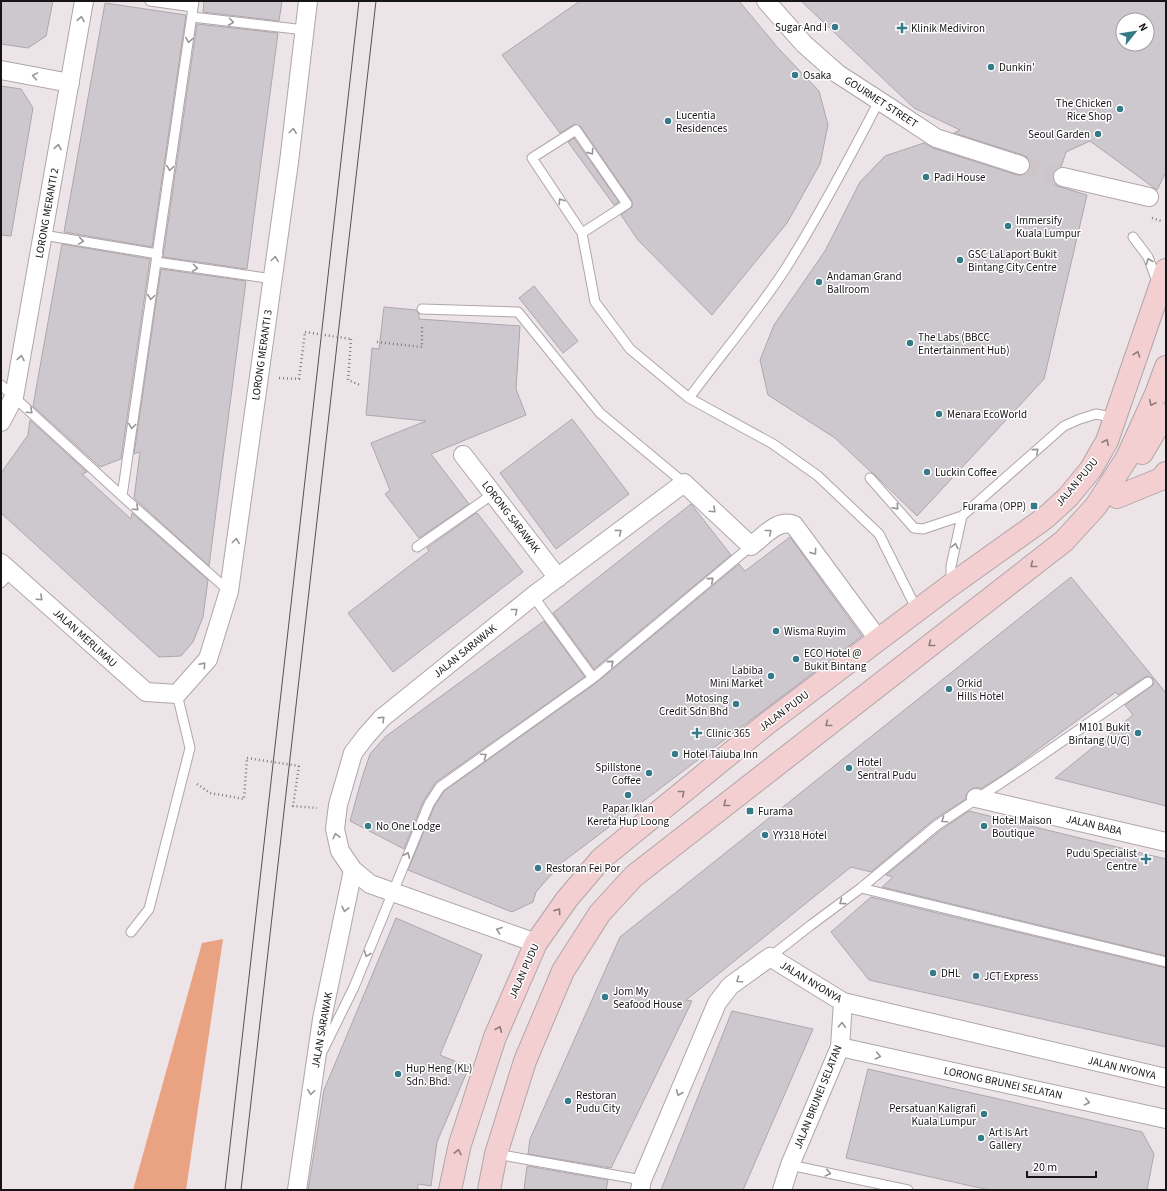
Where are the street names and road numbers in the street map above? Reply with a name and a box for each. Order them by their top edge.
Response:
street label: GOURMET STREET [841,73,921,131]
street label: LORONG MERANTI 2 [32,167,62,259]
street label: LORONG MERANTI 3 [248,309,276,401]
street label: JALAN PUDU [1052,455,1102,509]
street label: LORONG SARAWAK [478,478,544,556]
street label: JALAN MERLIMAU [50,605,120,671]
street label: JALAN SARAWAK [430,621,500,681]
street label: JALAN PUDU [756,687,812,735]
street label: JALAN BABA [1065,811,1123,839]
street label: JALAN PUDU [505,941,543,1001]
street label: JALAN NYONYA [777,958,845,1006]
street label: JALAN SARAWAK [308,990,336,1069]
street label: JALAN BRUNEI SELATAN [790,1043,846,1151]
street label: JALAN NYONYA [1086,1053,1158,1083]
street label: LORONG BRUNEI SELATAN [942,1063,1064,1103]

